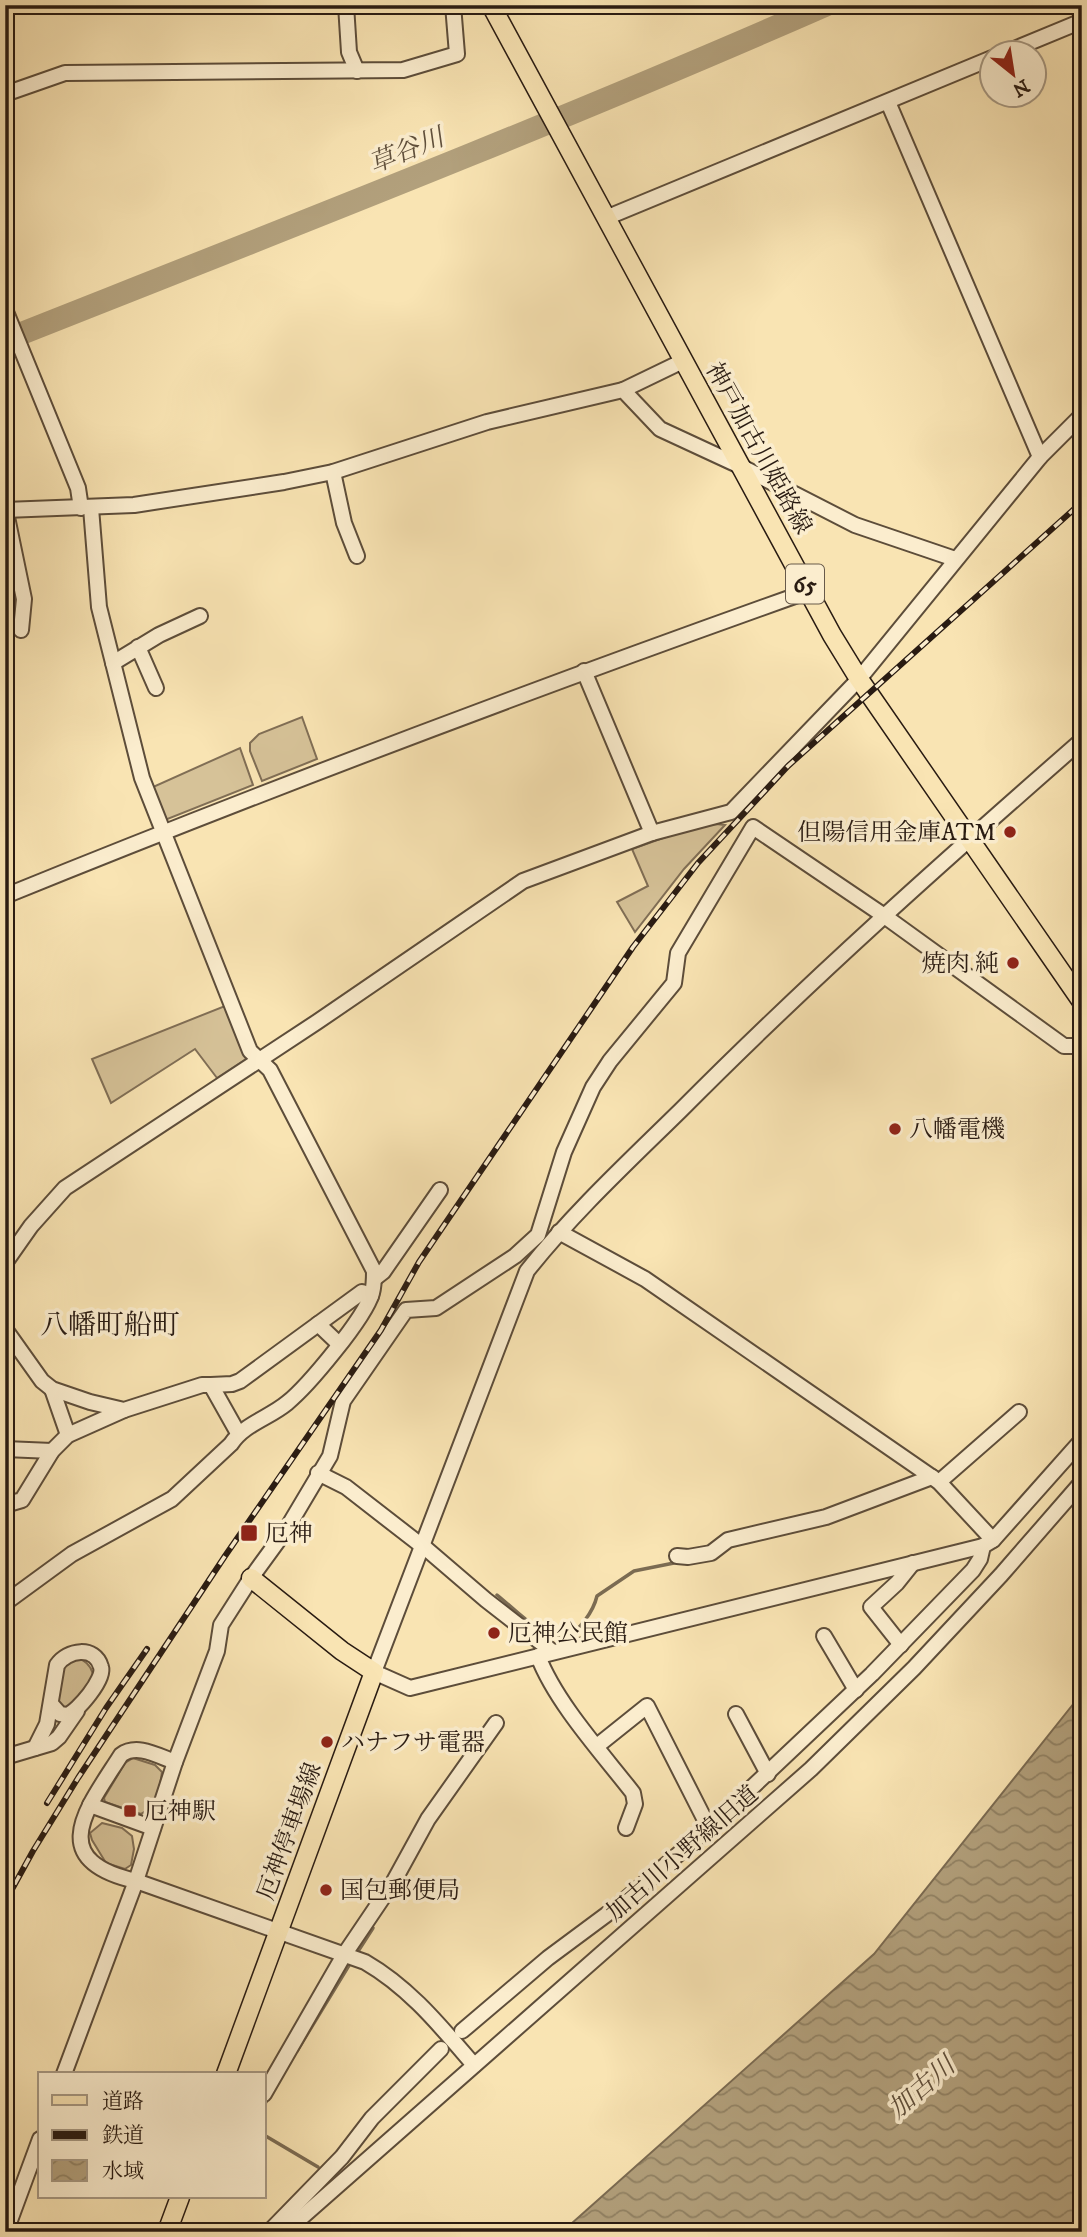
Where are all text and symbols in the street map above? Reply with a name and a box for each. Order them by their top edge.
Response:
north arrow [978,38,1048,108]
text: N [1008,74,1033,101]
water label: 草谷川 [364,120,452,181]
street label: 神戸加古川姫路線 [698,357,818,540]
road number: 65 [786,564,824,604]
place label: 但陽信用金庫ATM [797,818,996,848]
marker: 但陽信用金庫ATM [1002,824,1018,840]
place label: 焼肉 純 [922,949,999,979]
marker: 焼肉 純 [1005,955,1021,971]
place label: 八幡電機 [909,1115,1005,1145]
marker: 八幡電機 [887,1121,903,1137]
district label: 八幡町船町 [40,1308,180,1343]
place label: 厄神 [265,1519,313,1549]
marker: 厄神 [239,1523,259,1543]
place label: 厄神公民館 [508,1619,628,1649]
marker: 厄神公民館 [486,1625,502,1641]
place label: ハナフサ電器 [341,1728,485,1758]
marker: ハナフサ電器 [319,1734,335,1750]
street label: 厄神停車場線 [251,1759,329,1904]
street label: 加古川小野線旧道 [600,1779,765,1928]
place label: 厄神駅 [144,1797,216,1827]
marker: 厄神駅 [122,1803,138,1819]
place label: 国包郵便局 [340,1876,460,1906]
marker: 国包郵便局 [318,1882,334,1898]
water label: 加古川 [882,2048,965,2126]
legend [38,2072,266,2198]
text: 道路 [102,2089,144,2115]
text: 鉄道 [102,2123,144,2149]
text: 水域 [102,2159,144,2185]

